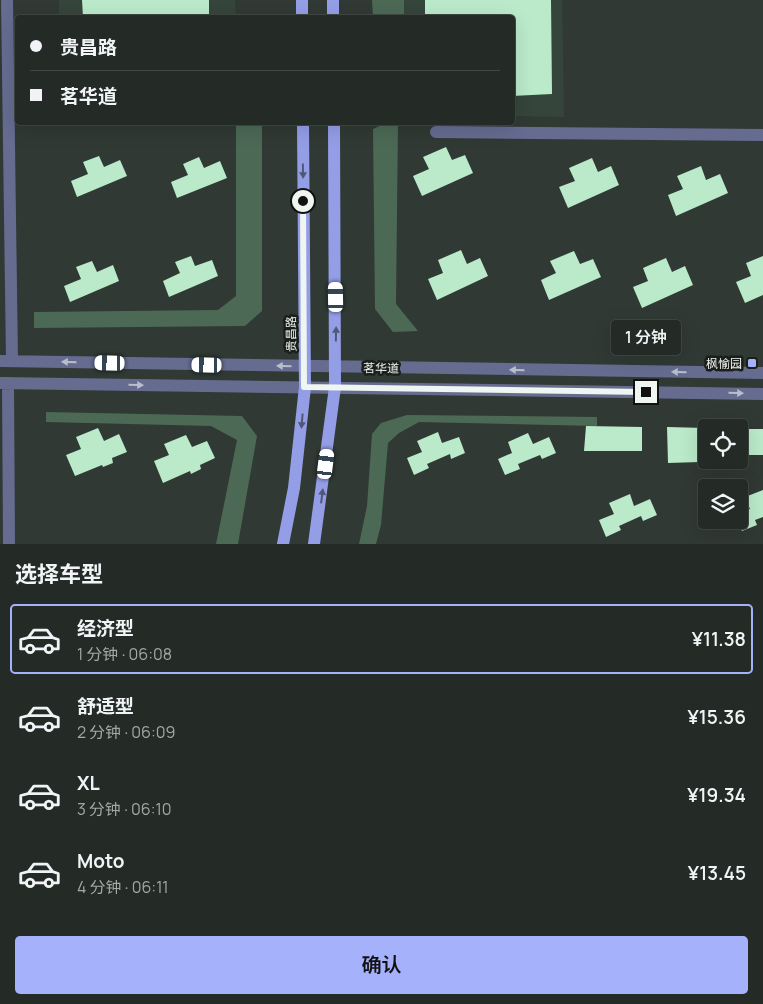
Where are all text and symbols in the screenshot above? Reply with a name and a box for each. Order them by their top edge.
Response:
text: 贵昌路 [60,34,117,60]
text: 茗华道 [60,83,117,109]
one-way arrow [299,163,307,179]
route start [292,190,314,212]
car [328,282,343,312]
street label: 贵昌路 [282,316,300,352]
callout: 1 分钟 [611,320,681,354]
one-way arrow [332,326,340,342]
text: 1 分钟 [625,326,667,348]
car [94,355,125,371]
place label: 枫愉园 [706,355,742,372]
car [191,357,222,373]
marker: 枫愉园 [746,357,758,369]
one-way arrow [61,358,77,366]
street label: 茗华道 [363,359,399,377]
one-way arrow [276,362,292,370]
one-way arrow [509,366,525,374]
one-way arrow [671,368,687,376]
one-way arrow [128,381,144,389]
route end [635,381,657,403]
one-way arrow [728,390,744,398]
one-way arrow [297,413,305,429]
map controls [698,419,748,529]
button: locate [698,419,748,469]
car [316,448,335,480]
button: layers [698,479,748,529]
one-way arrow [318,488,326,504]
text: 选择车型 [15,559,103,589]
text: 经济型 [77,615,134,641]
icon: car [17,617,62,662]
text: ¥11.38 [692,626,746,652]
text: 1 分钟 · 06:08 [77,643,172,665]
text: 舒适型 [77,693,134,719]
icon: car [17,695,62,740]
text: ¥15.36 [688,704,746,730]
text: 2 分钟 · 06:09 [77,721,176,743]
text: XL [77,770,100,796]
icon: car [17,773,62,818]
text: ¥19.34 [687,782,746,808]
text: 3 分钟 · 06:10 [77,798,172,820]
text: Moto [77,848,124,874]
icon: car [17,851,62,896]
text: ¥13.45 [688,860,746,886]
text: 4 分钟 · 06:11 [77,876,169,898]
button: 确认 [15,936,748,994]

